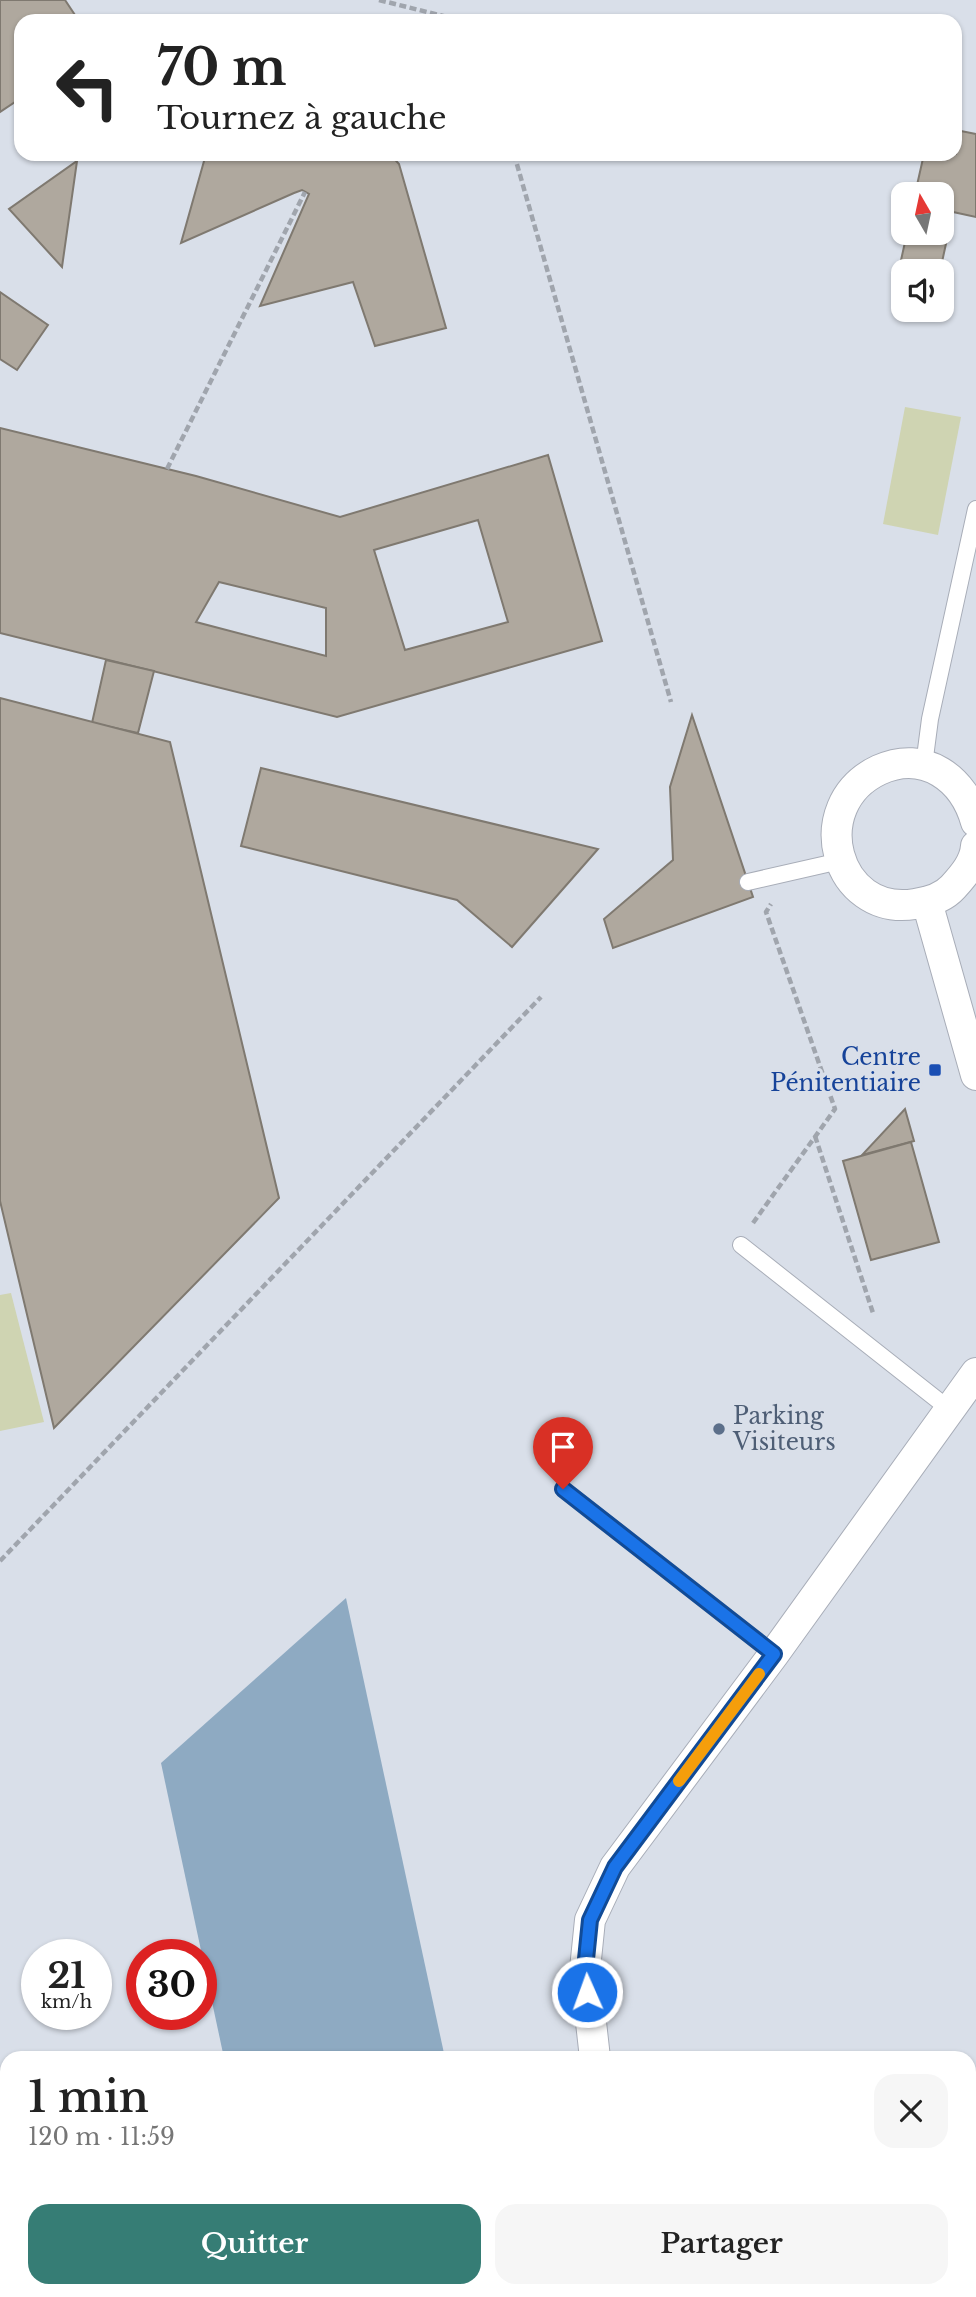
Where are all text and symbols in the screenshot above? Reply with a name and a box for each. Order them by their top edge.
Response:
text: 70 m [157,37,287,98]
icon: left [42,42,133,133]
text: Tournez à gauche [157,98,447,138]
north arrow [891,182,954,245]
map controls [891,182,954,322]
button: sound [891,259,954,322]
place label: Centre Pénitentiaire [770,1043,921,1097]
marker: Centre Pénitentiaire [927,1062,943,1078]
place label: Parking Visiteurs [732,1402,836,1456]
pin [533,1417,593,1489]
marker: Parking Visiteurs [711,1421,727,1437]
icon: arrive [544,1428,582,1466]
speed limit sign: 30 [126,1939,217,2030]
text: 21 [47,1954,86,1997]
position arrow [550,1955,624,2029]
text: km/h [41,1991,92,2013]
text: 1 min [28,2071,149,2123]
button: close [874,2074,948,2148]
text: 120 m · 11:59 [28,2123,175,2151]
button: Quitter [28,2204,481,2284]
button: Partager [495,2204,948,2284]

